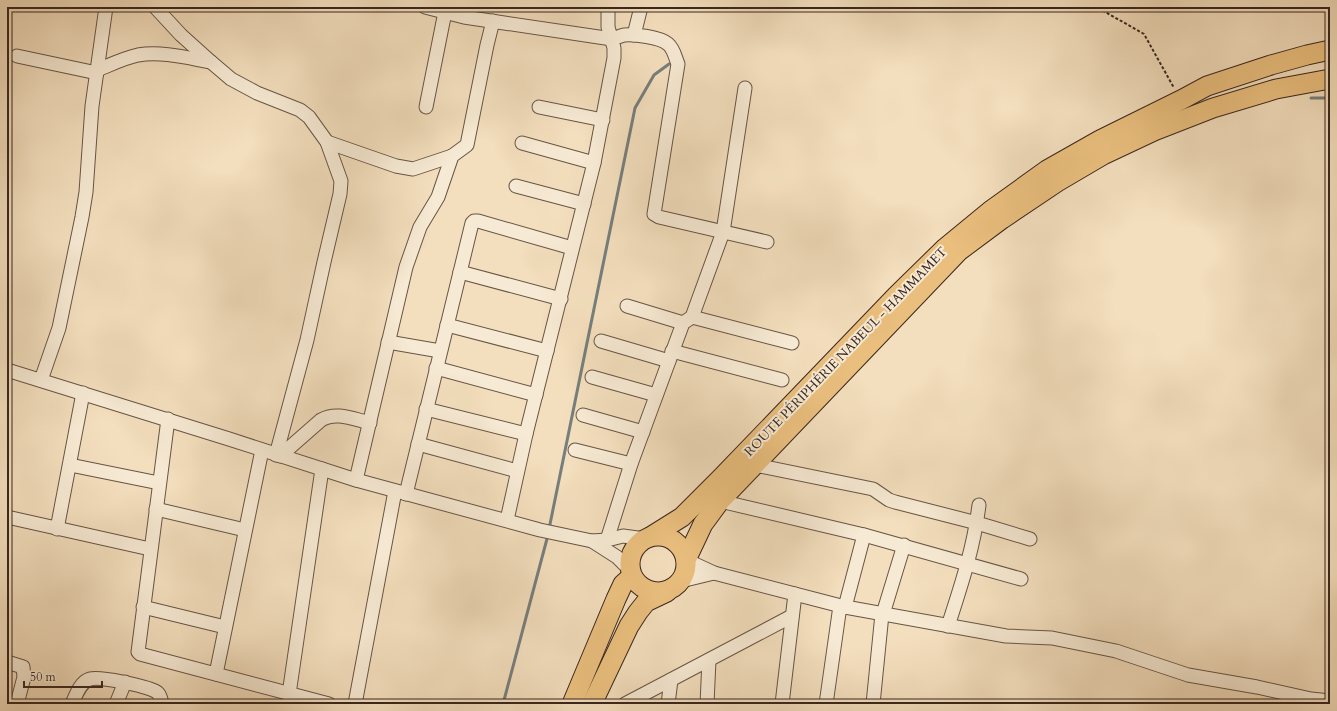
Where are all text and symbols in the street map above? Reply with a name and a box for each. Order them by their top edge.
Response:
street label: ROUTE PÉRIPHÉRIE NABEUL - HAMMAMET [740,243,951,460]
scale bar [24,663,102,689]
text: 50 m [30,669,57,685]

